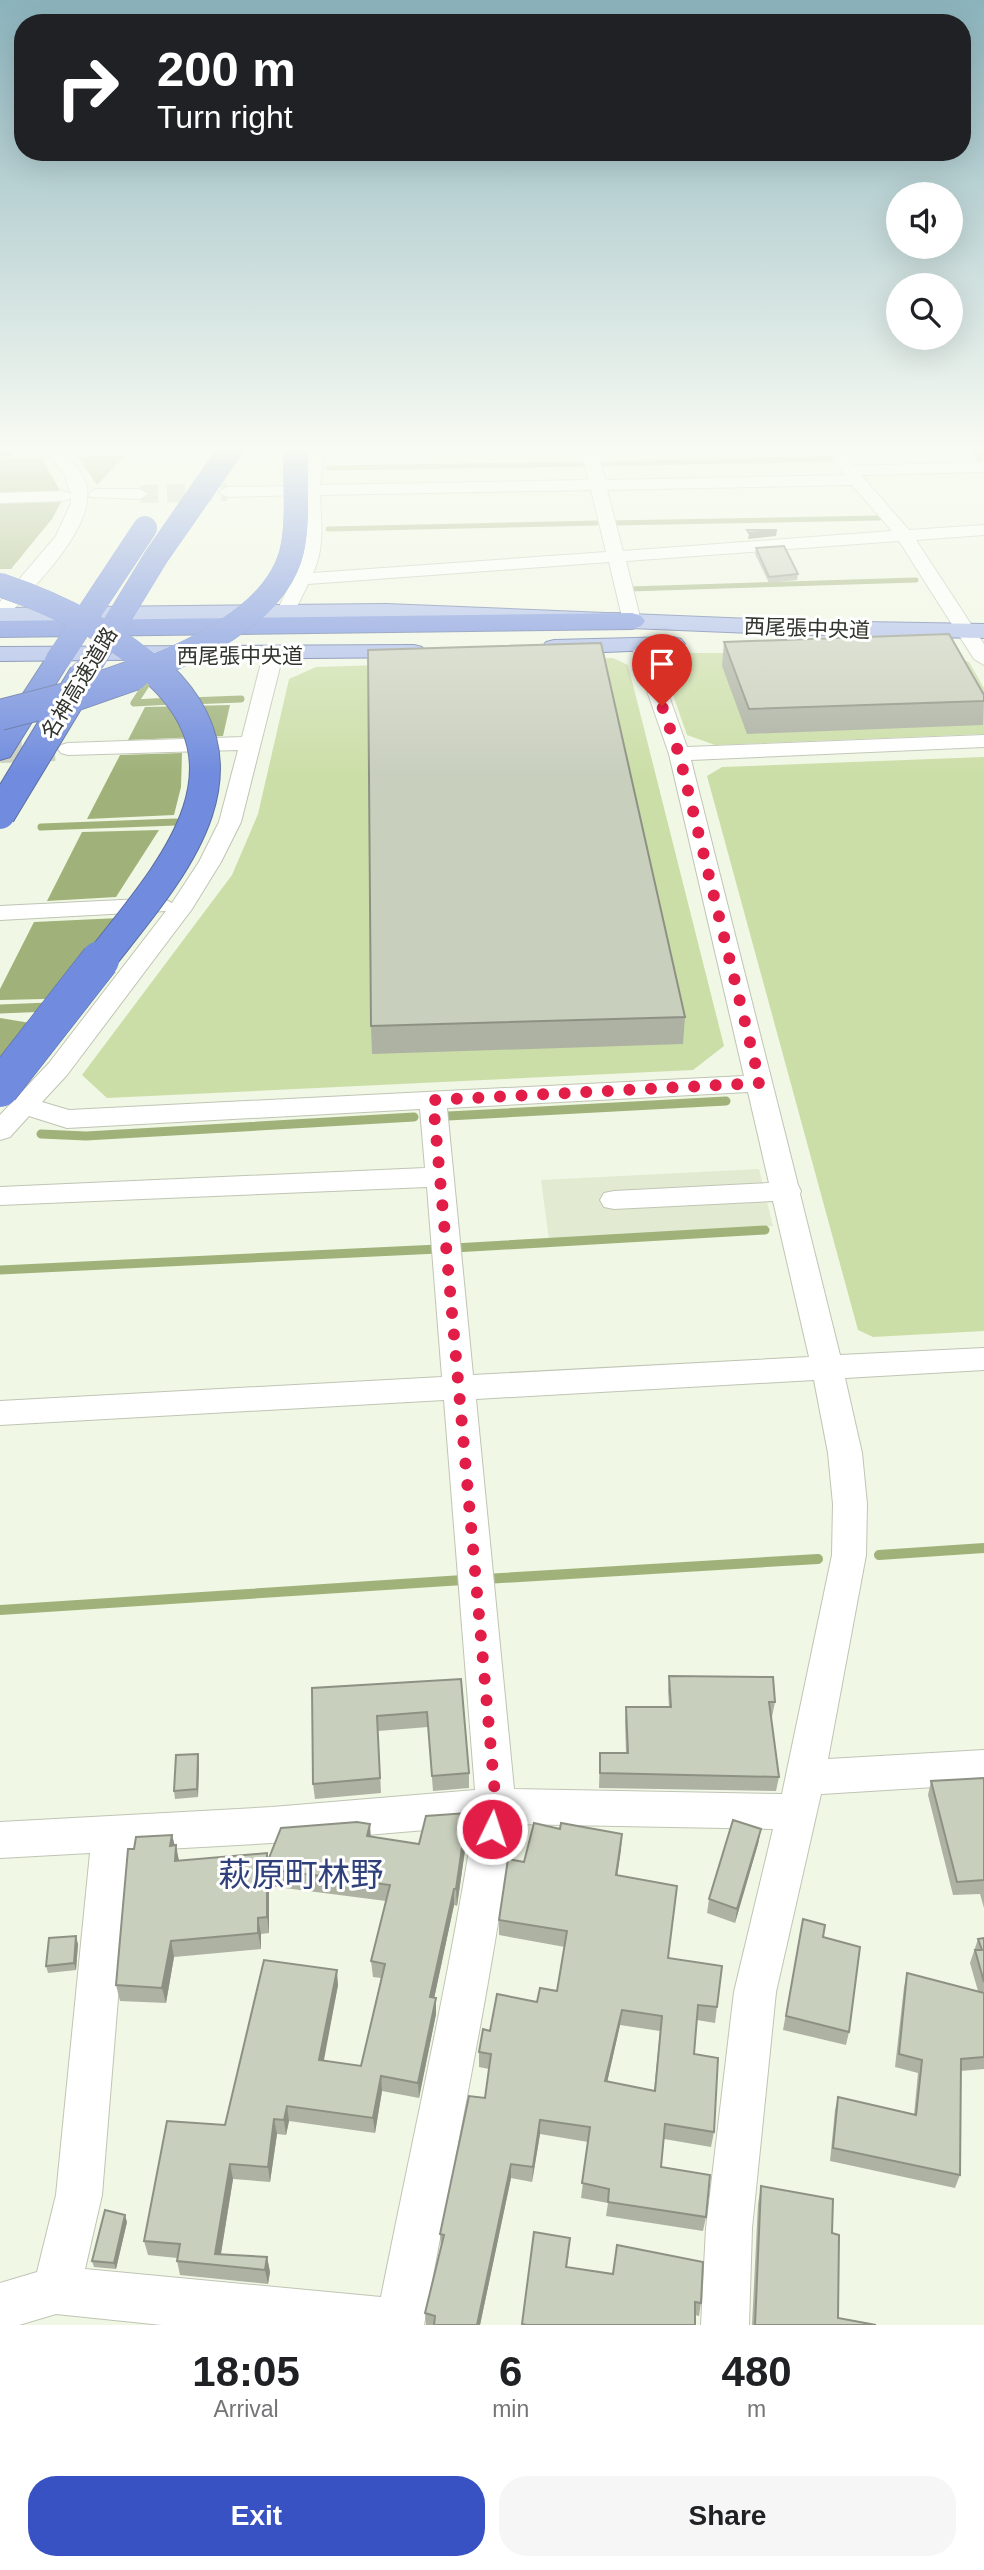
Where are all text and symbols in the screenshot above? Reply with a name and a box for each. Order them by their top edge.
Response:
icon: right [42,42,133,133]
text: 200 m [157,42,296,96]
text: Turn right [157,99,293,135]
map controls [886,182,963,350]
button: sound [886,182,963,259]
button: search [886,273,963,350]
street label: 西尾張中央道 [744,614,870,642]
street label: 名神高速道路 [37,623,121,743]
pin [632,634,692,706]
street label: 西尾張中央道 [177,644,303,667]
icon: arrive [643,645,681,683]
position arrow [455,1792,529,1866]
district label: 萩原町林野 [219,1856,384,1893]
text: 18:05 [192,2348,300,2395]
text: 6 [499,2348,522,2395]
text: 480 [722,2348,792,2395]
text: Arrival [213,2396,279,2422]
text: min [492,2396,529,2422]
text: m [747,2396,766,2422]
button: Exit [28,2476,485,2556]
button: Share [499,2476,956,2556]

